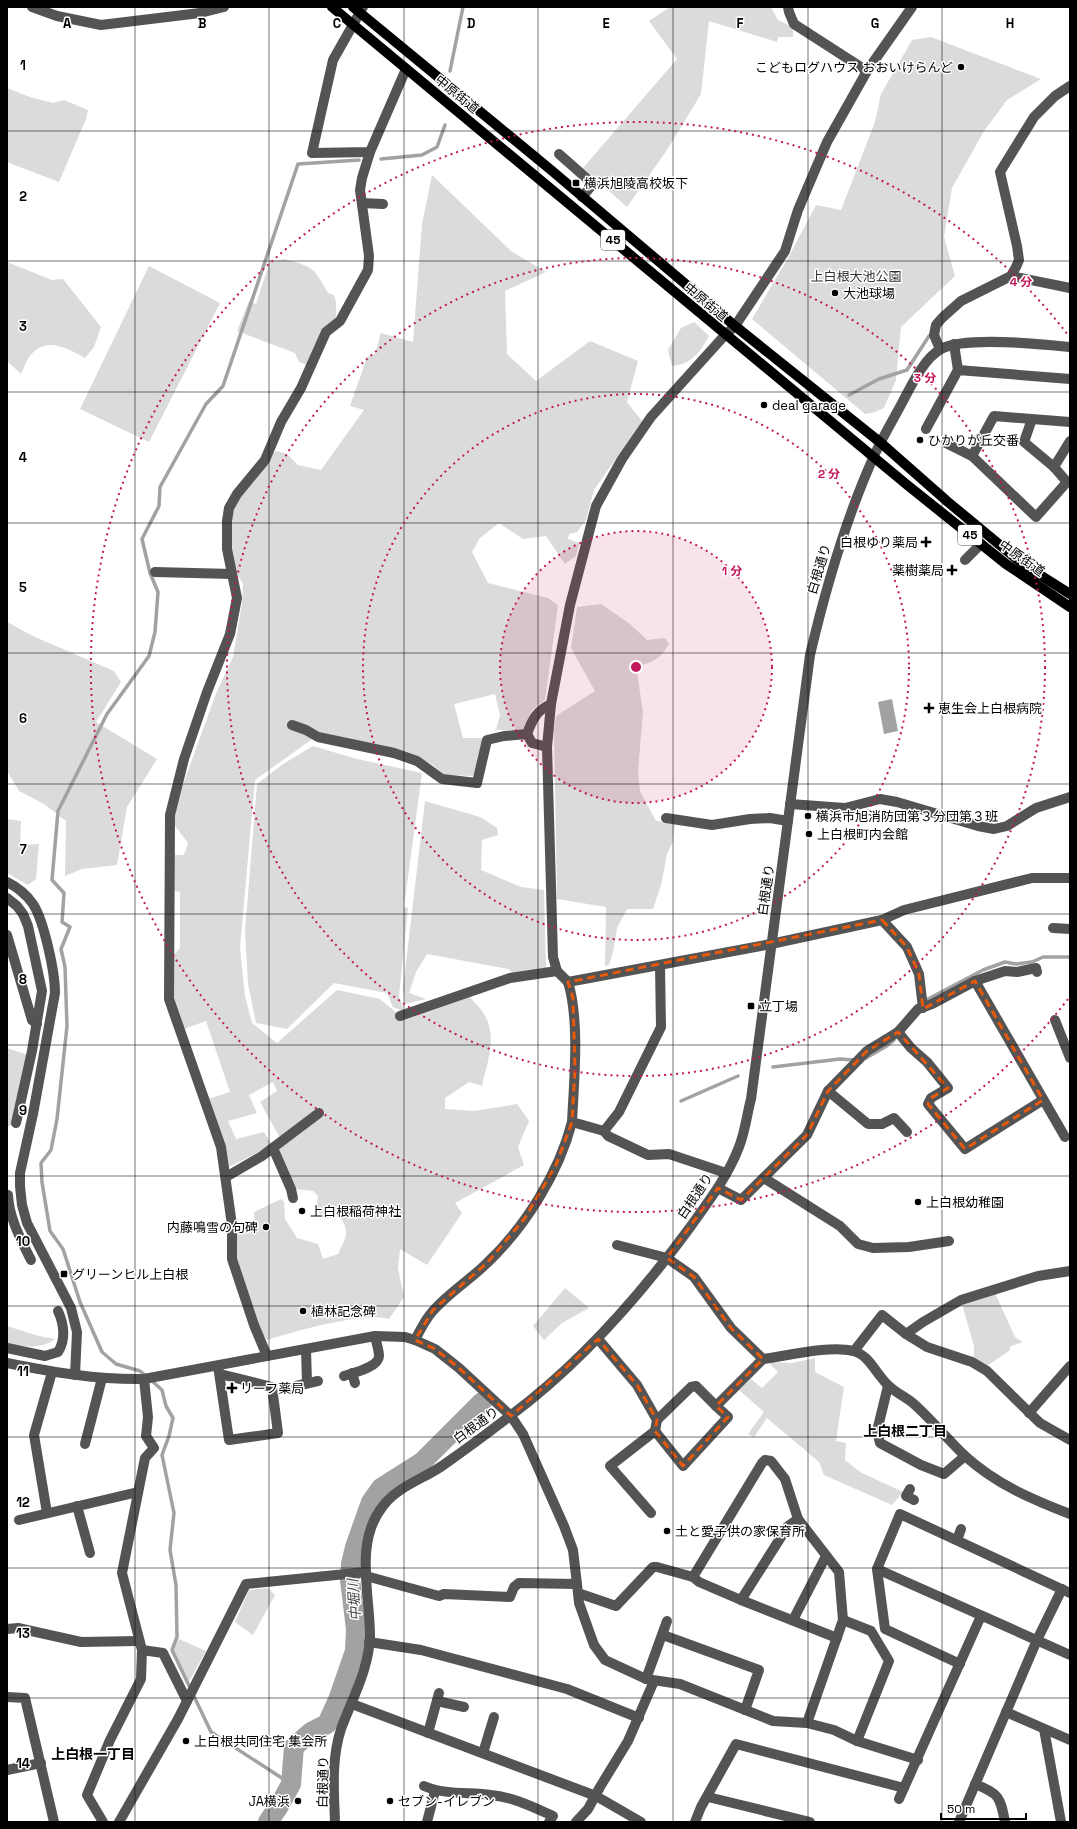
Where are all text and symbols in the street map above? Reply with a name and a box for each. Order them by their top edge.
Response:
text: A [63,15,72,32]
text: B [198,15,207,32]
text: C [333,15,341,32]
text: D [467,15,476,32]
text: E [602,15,610,32]
text: F [737,15,744,32]
text: G [871,15,879,32]
text: H [1006,15,1014,32]
text: 1 [20,57,26,74]
place label: こどもログハウス おおいけらんど [755,59,953,76]
marker: こどもログハウス おおいけらんど [956,62,966,72]
street label: 中原街道 [431,71,483,117]
place label: 横浜旭陵高校坂下 [584,175,688,192]
marker: 横浜旭陵高校坂下 [571,178,581,188]
text: 2 [19,188,27,205]
road number: 45 [601,230,625,250]
park label: 上白根大池公園 [810,268,902,285]
text: 4 分 [1010,274,1032,290]
street label: 中原街道 [681,279,731,325]
place label: 大池球場 [843,285,895,302]
marker: 大池球場 [830,288,840,298]
text: 3 [19,318,27,335]
text: 3 分 [914,370,936,386]
place label: deal garage [772,397,846,414]
marker: deal garage [759,400,769,410]
place label: ひかりが丘交番 [928,432,1019,449]
marker: ひかりが丘交番 [915,435,925,445]
text: 4 [19,449,27,466]
text: 2 分 [818,466,840,482]
road number: 45 [958,525,982,545]
place label: 白根ゆり薬局 [840,534,918,551]
street label: 中原街道 [996,536,1048,580]
marker: 白根ゆり薬局 [921,537,931,547]
street label: 白根通り [803,542,835,596]
place label: 薬樹薬局 [892,562,944,579]
text: 1 分 [722,563,742,579]
marker: 薬樹薬局 [947,565,957,575]
text: 5 [19,579,27,596]
centre of rings [629,660,643,674]
place label: 恵生会上白根病院 [938,700,1042,717]
marker: 恵生会上白根病院 [923,702,935,714]
text: 6 [19,710,27,727]
place label: 横浜市旭消防団第３分団第３班 [816,808,998,825]
marker: 横浜市旭消防団第３分団第３班 [803,811,813,821]
place label: 上白根町内会館 [817,826,908,843]
marker: 上白根町内会館 [804,829,814,839]
text: 7 [19,841,27,858]
street label: 白根通り [754,863,778,917]
text: 8 [19,971,27,988]
place label: 立丁場 [759,998,798,1015]
marker: 立丁場 [746,1001,756,1011]
text: 9 [19,1102,27,1119]
street label: 白根通り [673,1170,717,1222]
place label: 上白根幼稚園 [926,1194,1004,1211]
marker: 上白根幼稚園 [913,1197,923,1207]
place label: 上白根稲荷神社 [310,1203,401,1220]
marker: 上白根稲荷神社 [297,1206,307,1216]
place label: 内藤鳴雪の句碑 [167,1219,258,1236]
marker: 内藤鳴雪の句碑 [261,1222,271,1232]
text: 10 [16,1233,30,1250]
place label: グリーンヒル上白根 [72,1266,188,1283]
marker: グリーンヒル上白根 [59,1269,69,1279]
place label: 植林記念碑 [311,1303,376,1320]
marker: 植林記念碑 [298,1306,308,1316]
text: 11 [17,1363,29,1380]
place label: リーフ薬局 [240,1380,304,1397]
marker: リーフ薬局 [227,1383,237,1393]
street label: 白根通り [450,1403,502,1447]
district label: 上白根二丁目 [863,1422,947,1440]
text: 12 [16,1494,30,1511]
place label: 土と愛子供の家保育所 [675,1523,805,1540]
marker: 土と愛子供の家保育所 [662,1526,672,1536]
water label: 中堀川 [343,1576,364,1622]
text: 13 [16,1625,30,1642]
place label: 上白根共同住宅 集会所 [194,1733,327,1750]
marker: 上白根共同住宅 集会所 [181,1736,191,1746]
district label: 上白根一丁目 [51,1745,135,1763]
text: 14 [16,1755,30,1772]
street label: 白根通り [314,1756,332,1808]
place label: JA横浜 [248,1793,290,1810]
place label: セブン-イレブン [398,1793,495,1810]
scale bar [941,1795,1026,1821]
marker: JA横浜 [293,1796,303,1806]
marker: セブン-イレブン [385,1796,395,1806]
text: 50 m [947,1801,975,1817]

